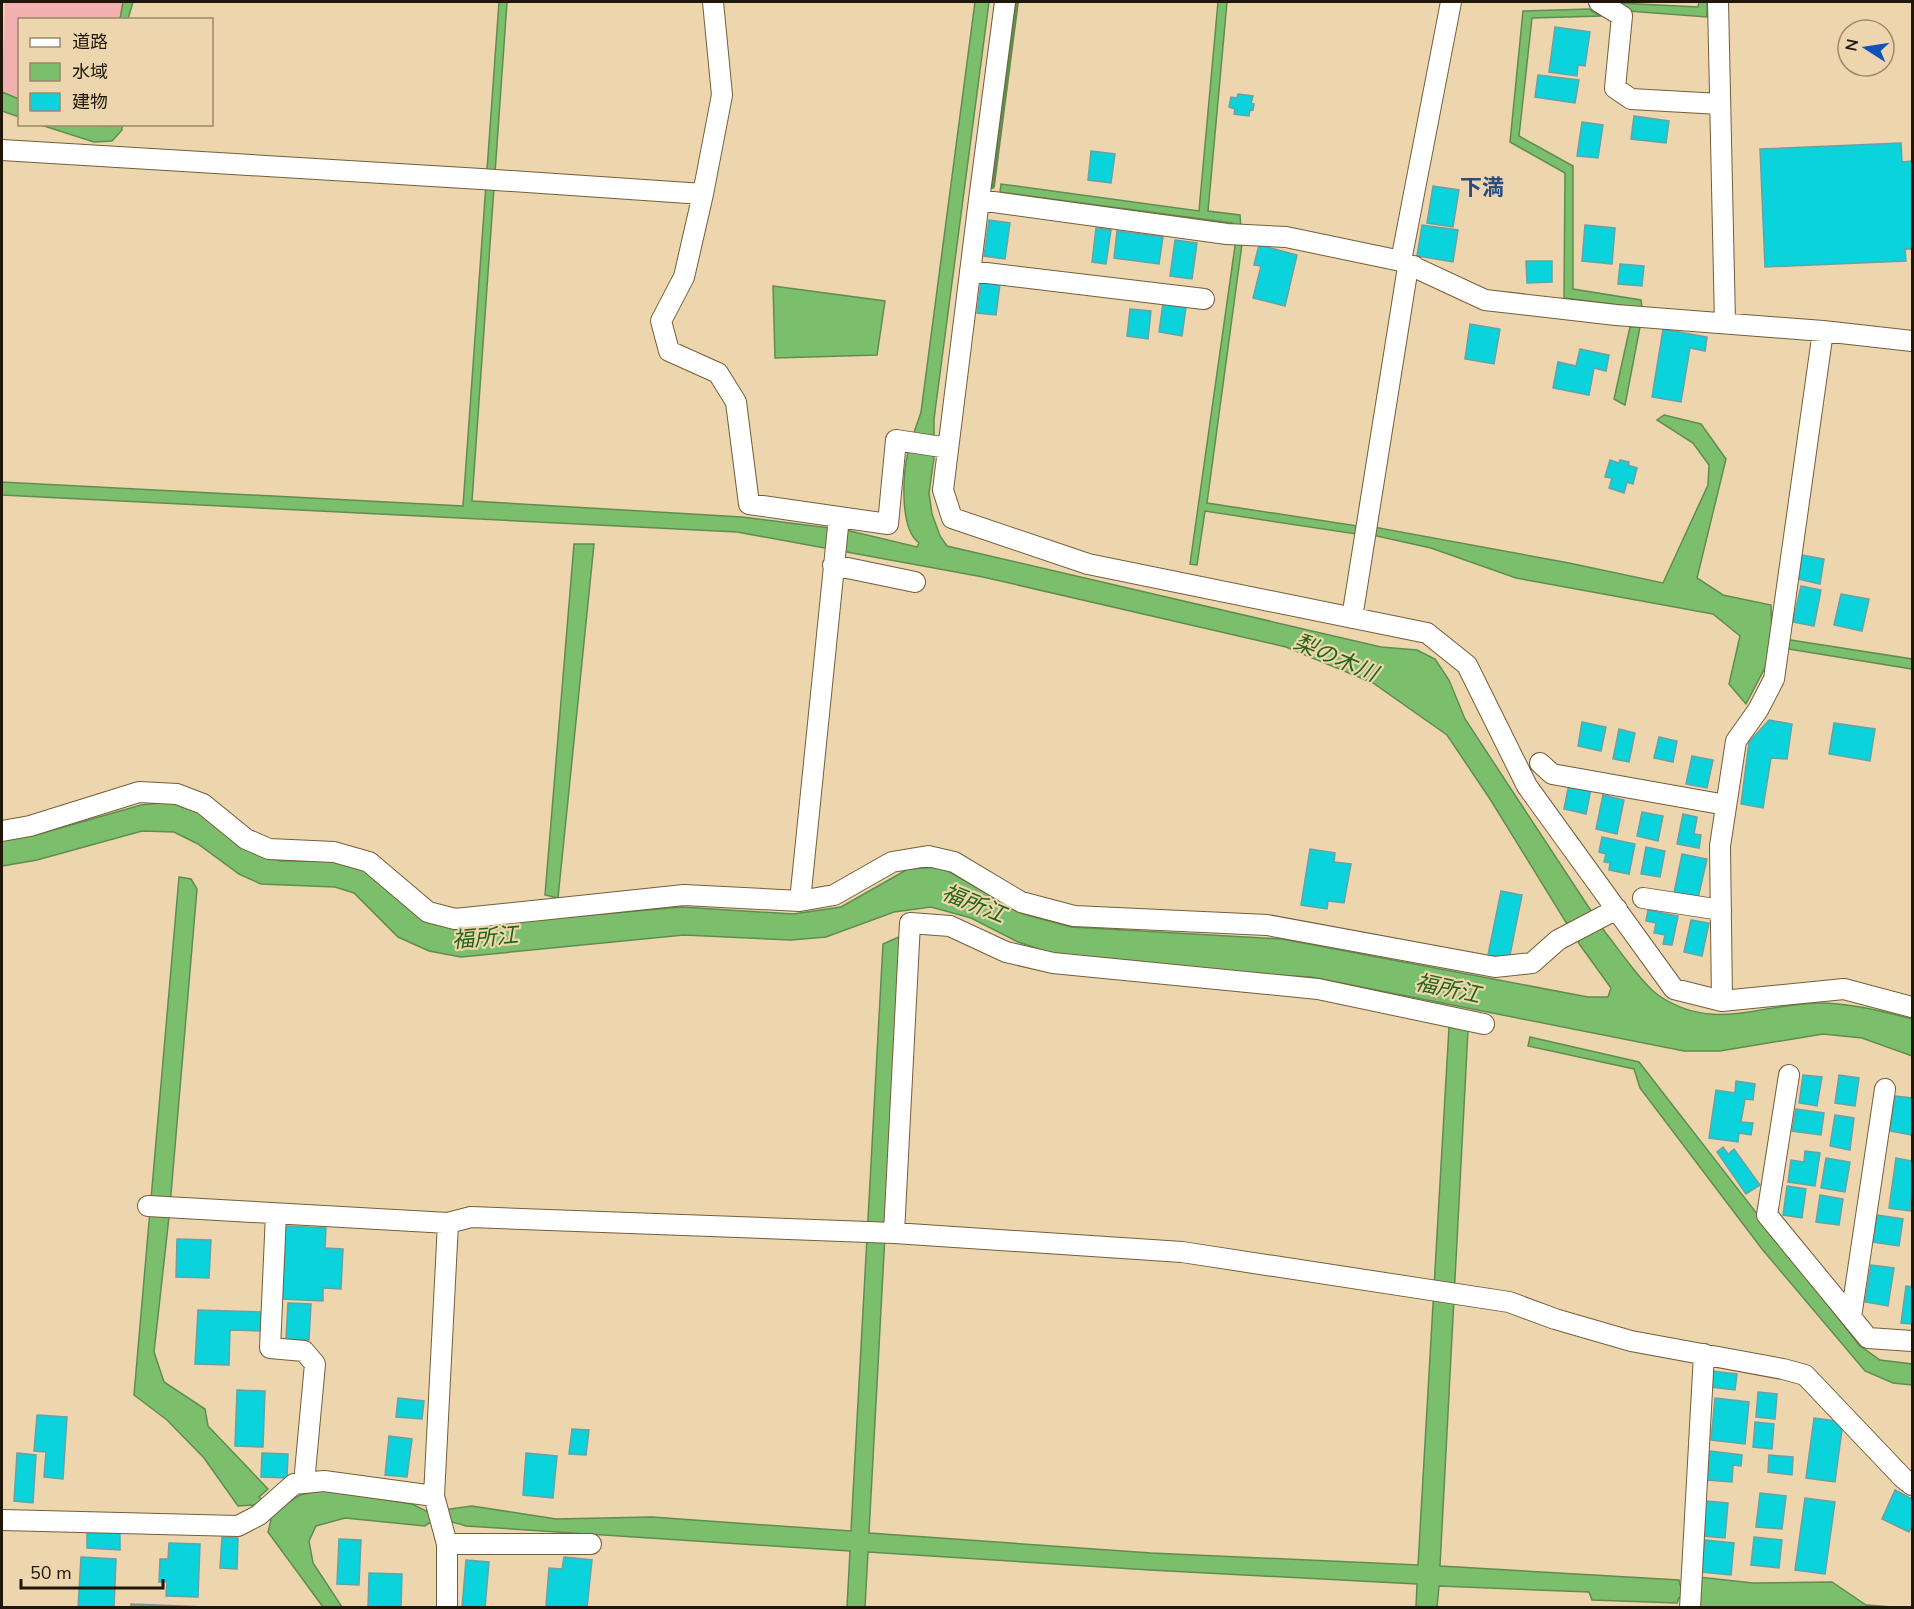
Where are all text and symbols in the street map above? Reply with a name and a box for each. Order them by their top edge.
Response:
legend [18,18,213,126]
north arrow [1836,18,1896,78]
text: 道路 [72,30,108,54]
text: N [1840,37,1864,53]
text: 水域 [72,60,108,84]
text: 建物 [72,90,108,114]
district label: 下満 [1460,173,1504,203]
water label: 梨の木川 [1289,627,1384,690]
water label: 福所江 [937,878,1012,931]
water label: 福所江 [451,920,521,956]
water label: 福所江 [1412,967,1485,1011]
scale bar [21,1552,164,1590]
text: 50 m [30,1561,72,1585]

